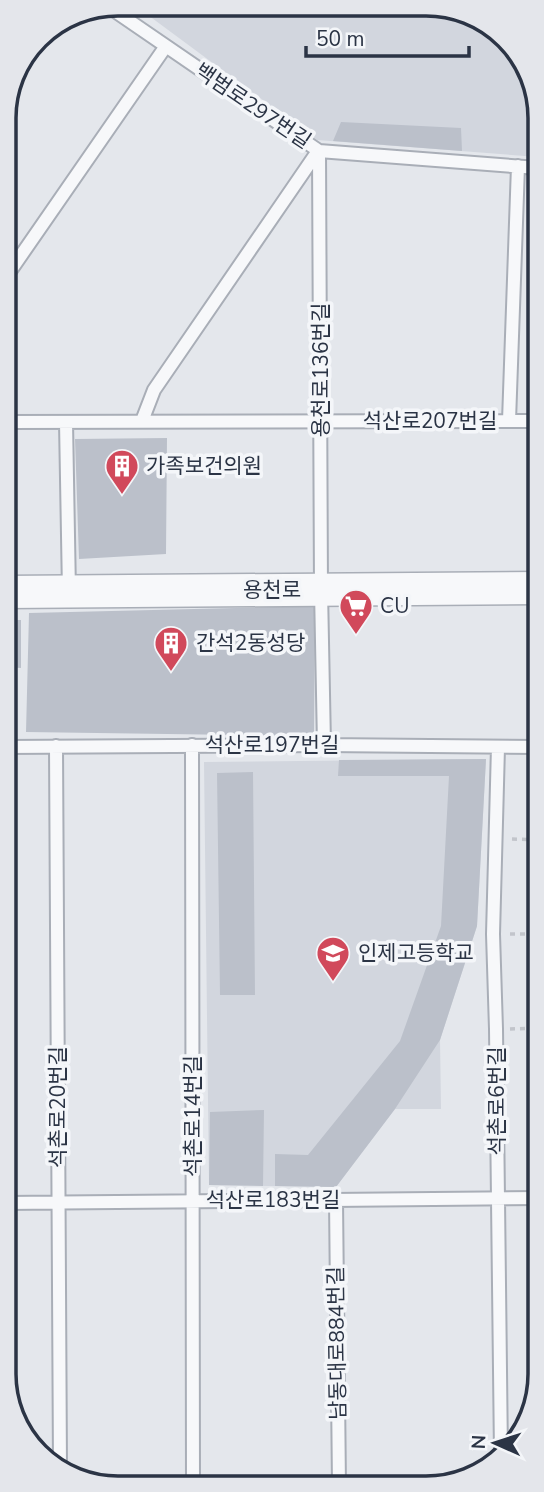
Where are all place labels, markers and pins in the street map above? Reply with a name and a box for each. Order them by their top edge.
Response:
building icon: 가족보건의원 [103,447,141,496]
place label: 가족보건의원 [146,452,262,480]
supermarket icon: CU [337,587,375,636]
place label: CU [380,592,409,620]
building icon: 간석2동성당 [152,624,190,673]
place label: 간석2동성당 [196,629,305,657]
school or university icon: 인제고등학교 [314,934,352,983]
place label: 인제고등학교 [358,939,474,967]

